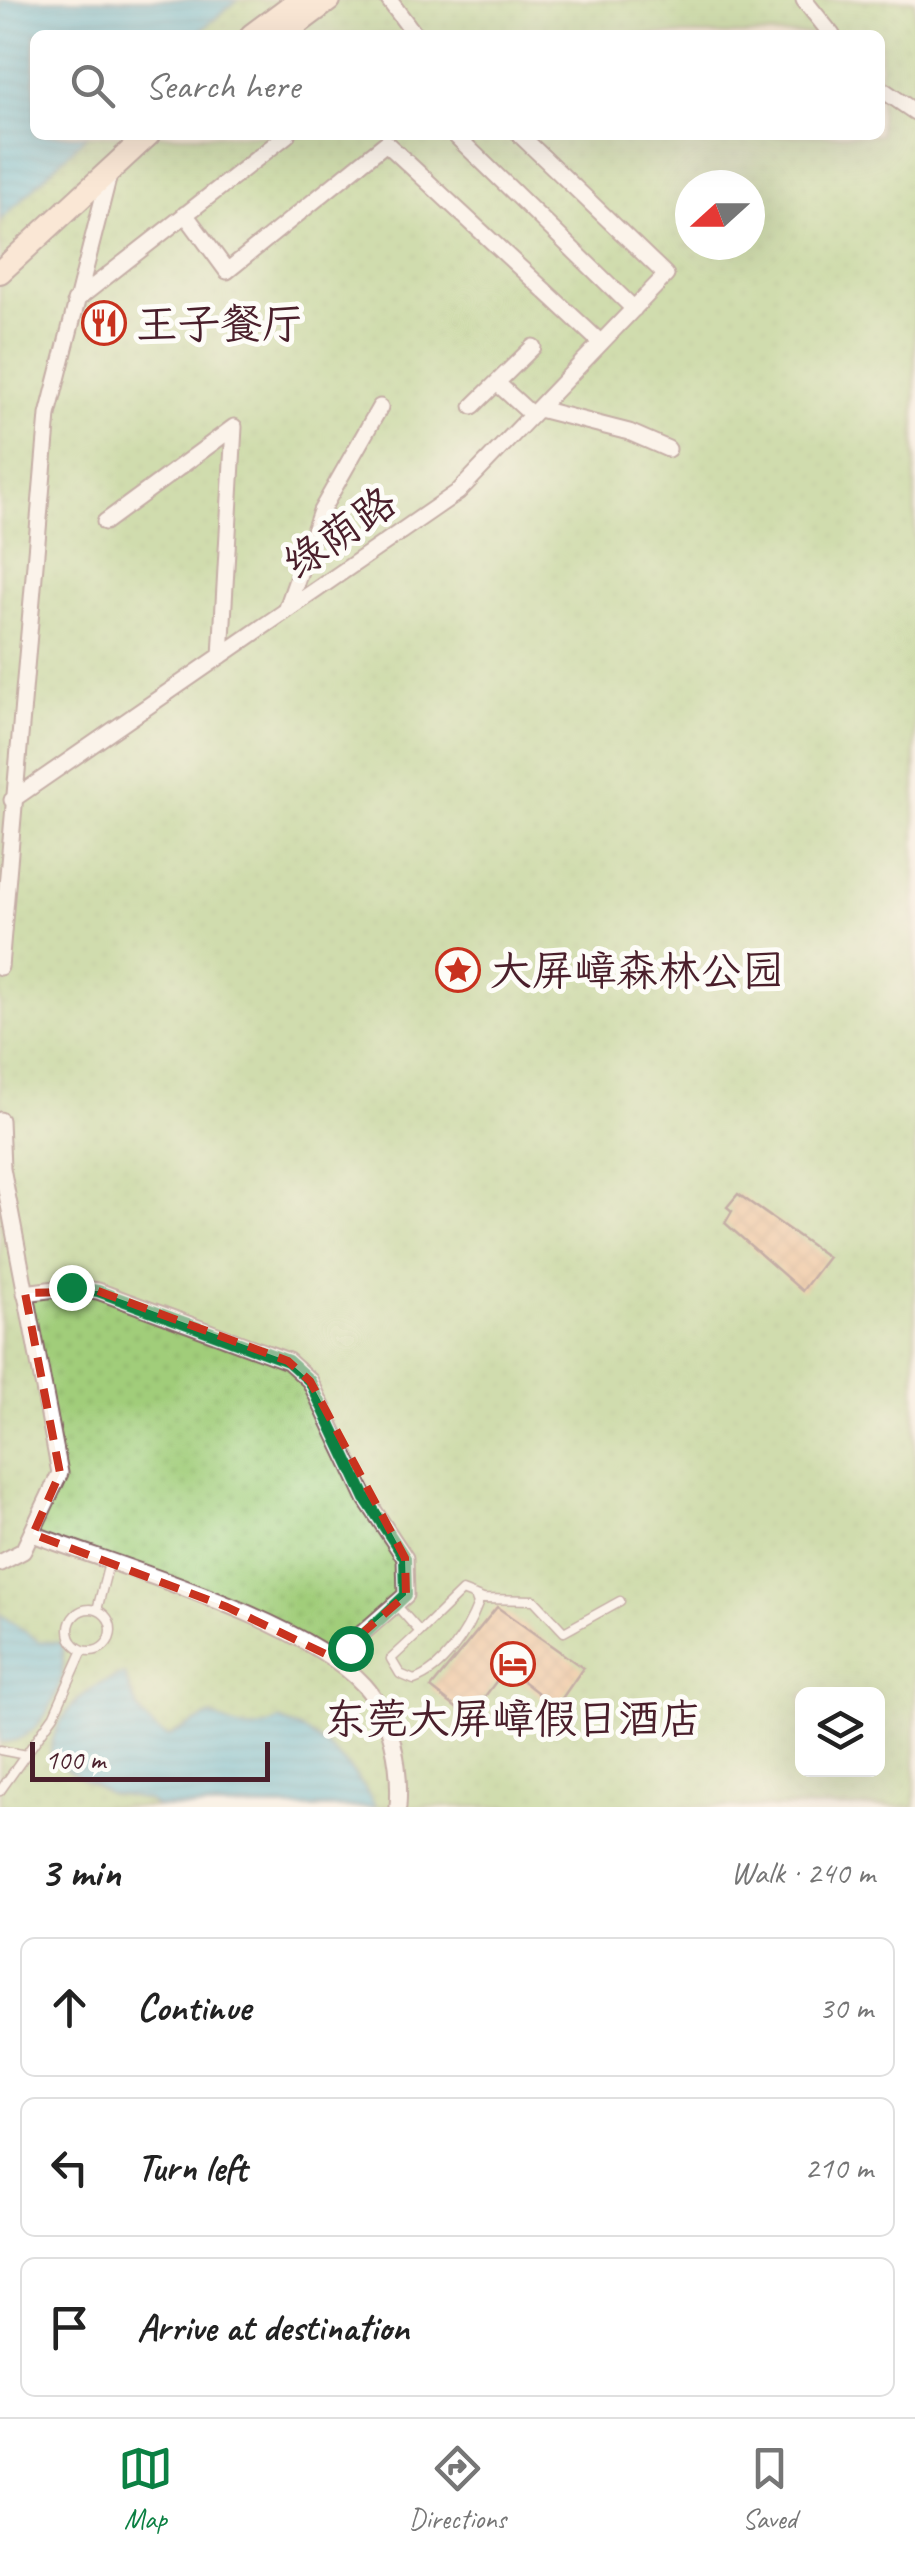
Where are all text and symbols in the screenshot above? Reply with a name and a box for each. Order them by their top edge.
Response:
search box [30,30,885,140]
icon: search [65,58,120,113]
text: Search here [145,62,300,109]
north arrow [675,170,765,260]
place label: 王子餐厅 [136,298,304,351]
restaurant icon: 王子餐厅 [81,300,127,346]
street label: 绿荫路 [273,475,407,591]
place label: 大屏嶂森林公园 [490,945,784,998]
place icon: 大屏嶂森林公园 [435,947,481,993]
route end [49,1265,95,1311]
route start [328,1626,374,1672]
hotel icon: 东莞大屏嶂假日酒店 [490,1641,536,1687]
map controls [795,1687,885,1777]
button: layers [795,1687,885,1777]
place label: 东莞大屏嶂假日酒店 [324,1693,702,1746]
scale bar [30,1737,270,1782]
text: 100 m [45,1742,105,1777]
text: 3 min [40,1846,120,1899]
text: Walk · 240 m [731,1852,875,1893]
icon: ahead [42,1980,97,2035]
text: Continue [137,1984,251,2031]
text: 30 m [819,1987,873,2028]
icon: left [42,2140,97,2195]
text: Turn left [137,2144,247,2191]
text: 210 m [804,2147,873,2188]
icon: arrive [42,2300,97,2355]
text: Arrive at destination [137,2304,409,2351]
tab: Map [118,2441,173,2536]
tab: Directions [409,2441,506,2536]
tab: Saved [742,2441,797,2536]

